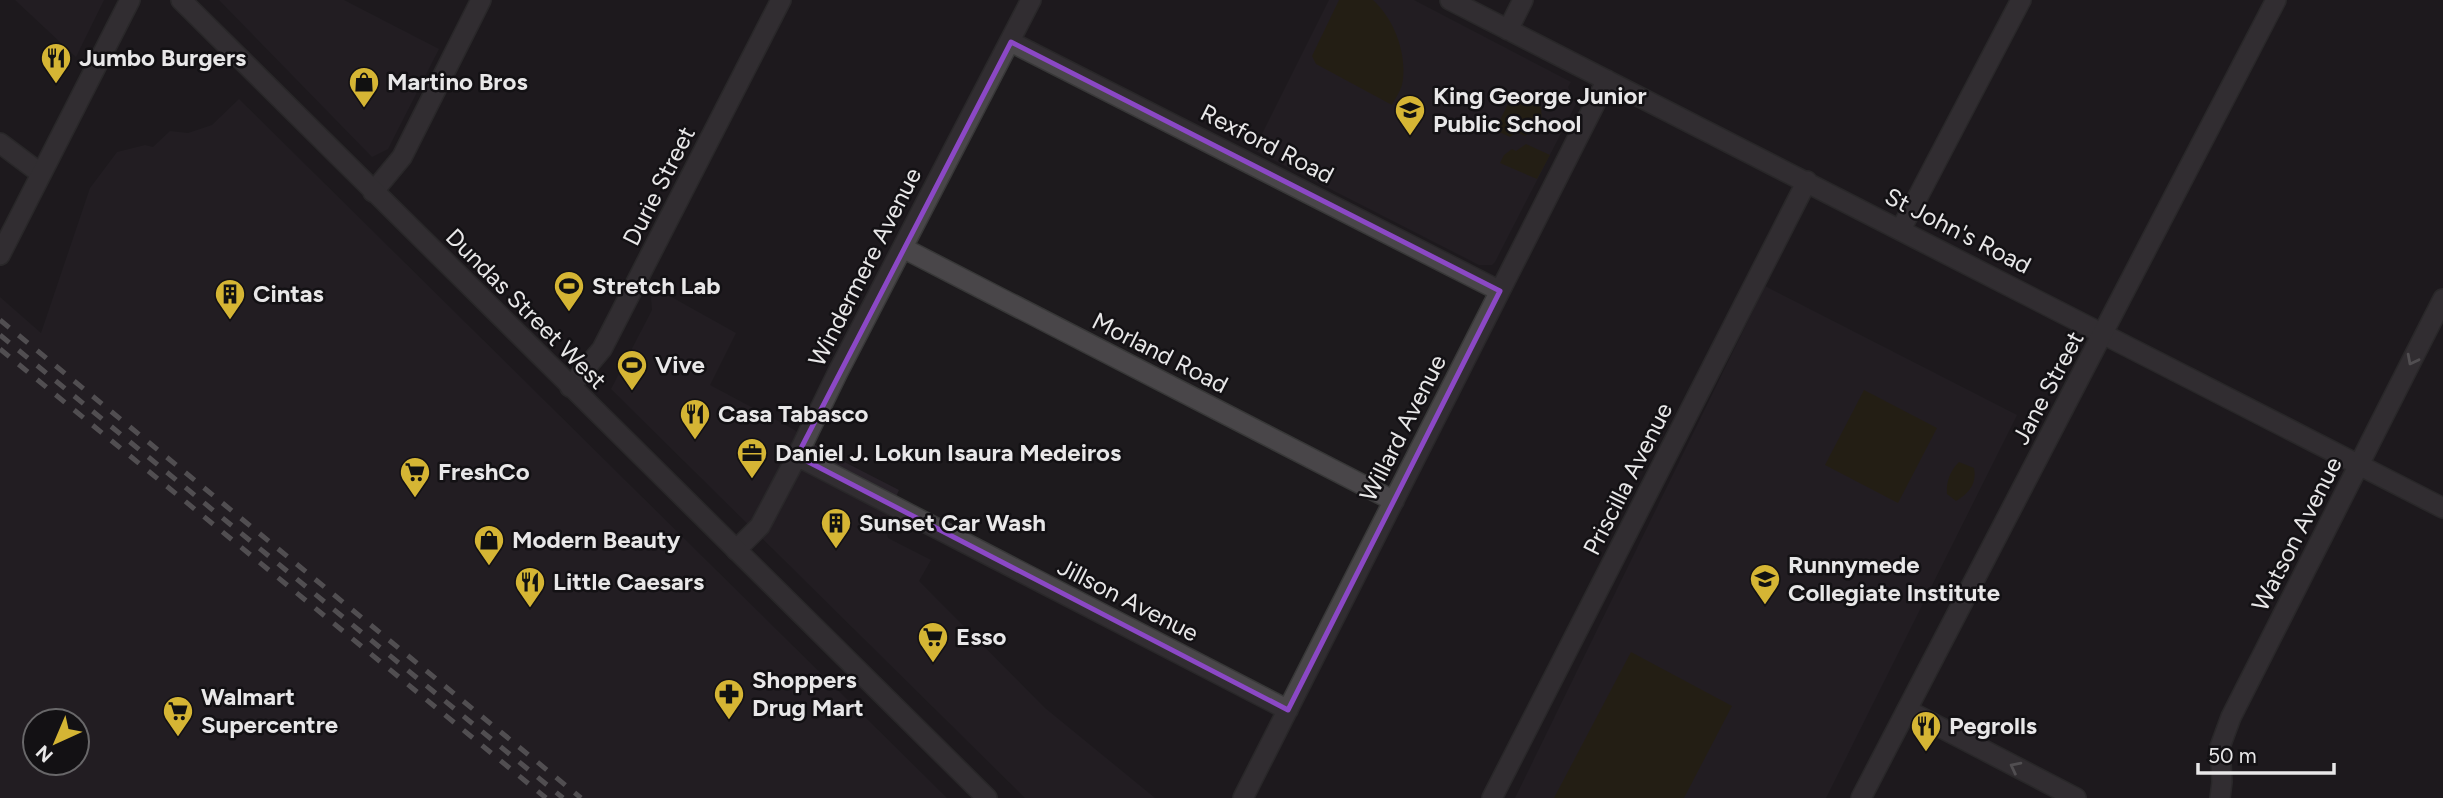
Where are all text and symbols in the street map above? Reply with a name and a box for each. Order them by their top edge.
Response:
restaurant icon: Jumbo Burgers [39,41,73,85]
place label: Jumbo Burgers [79,43,246,72]
shop icon: Martino Bros [347,65,381,109]
place label: Martino Bros [387,67,528,96]
place label: King George Junior Public School [1433,81,1646,138]
school or university icon: King George Junior Public School [1393,93,1427,137]
street label: Rexford Road [1196,98,1339,189]
street label: Durie Street [616,121,701,250]
street label: Windermere Avenue [802,163,927,371]
street label: St John's Road [1880,181,2036,280]
street label: Dundas Street West [440,222,613,395]
sports icon: Stretch Lab [552,269,586,313]
place label: Stretch Lab [592,271,721,300]
building icon: Cintas [213,277,247,321]
place label: Cintas [253,279,324,308]
street label: Morland Road [1087,306,1233,399]
street label: Jane Street [2006,326,2090,449]
sports icon: Vive [615,348,649,392]
place label: Vive [655,350,705,379]
street label: Willard Avenue [1353,350,1452,506]
one-way arrow [2407,353,2421,365]
restaurant icon: Casa Tabasco [678,397,712,441]
street label: Priscilla Avenue [1577,398,1678,560]
place label: Casa Tabasco [718,399,868,428]
office icon: Daniel J. Lokun Isaura Medeiros [735,436,769,480]
place label: Daniel J. Lokun Isaura Medeiros [775,438,1121,467]
street label: Watson Avenue [2245,452,2348,616]
supermarket icon: FreshCo [398,455,432,499]
place label: FreshCo [438,457,530,486]
building icon: Sunset Car Wash [819,506,853,550]
place label: Sunset Car Wash [859,508,1046,537]
shop icon: Modern Beauty [472,523,506,567]
place label: Modern Beauty [512,525,681,554]
place label: Runnymede Collegiate Institute [1788,550,2000,607]
street label: Jillson Avenue [1053,552,1203,647]
school or university icon: Runnymede Collegiate Institute [1748,562,1782,606]
restaurant icon: Little Caesars [513,565,547,609]
place label: Little Caesars [553,567,704,596]
supermarket icon: Esso [916,620,950,664]
place label: Esso [956,622,1006,651]
place label: Shoppers Drug Mart [752,665,864,722]
pharmacy icon: Shoppers Drug Mart [712,677,746,721]
place label: Walmart Supercentre [201,682,338,739]
supermarket icon: Walmart Supercentre [161,694,195,738]
north arrow [21,707,91,777]
restaurant icon: Pegrolls [1909,709,1943,753]
place label: Pegrolls [1949,711,2037,740]
scale bar [2198,732,2334,776]
text: N [31,740,58,767]
text: 50 m [2208,743,2257,768]
one-way arrow [2010,761,2022,775]

